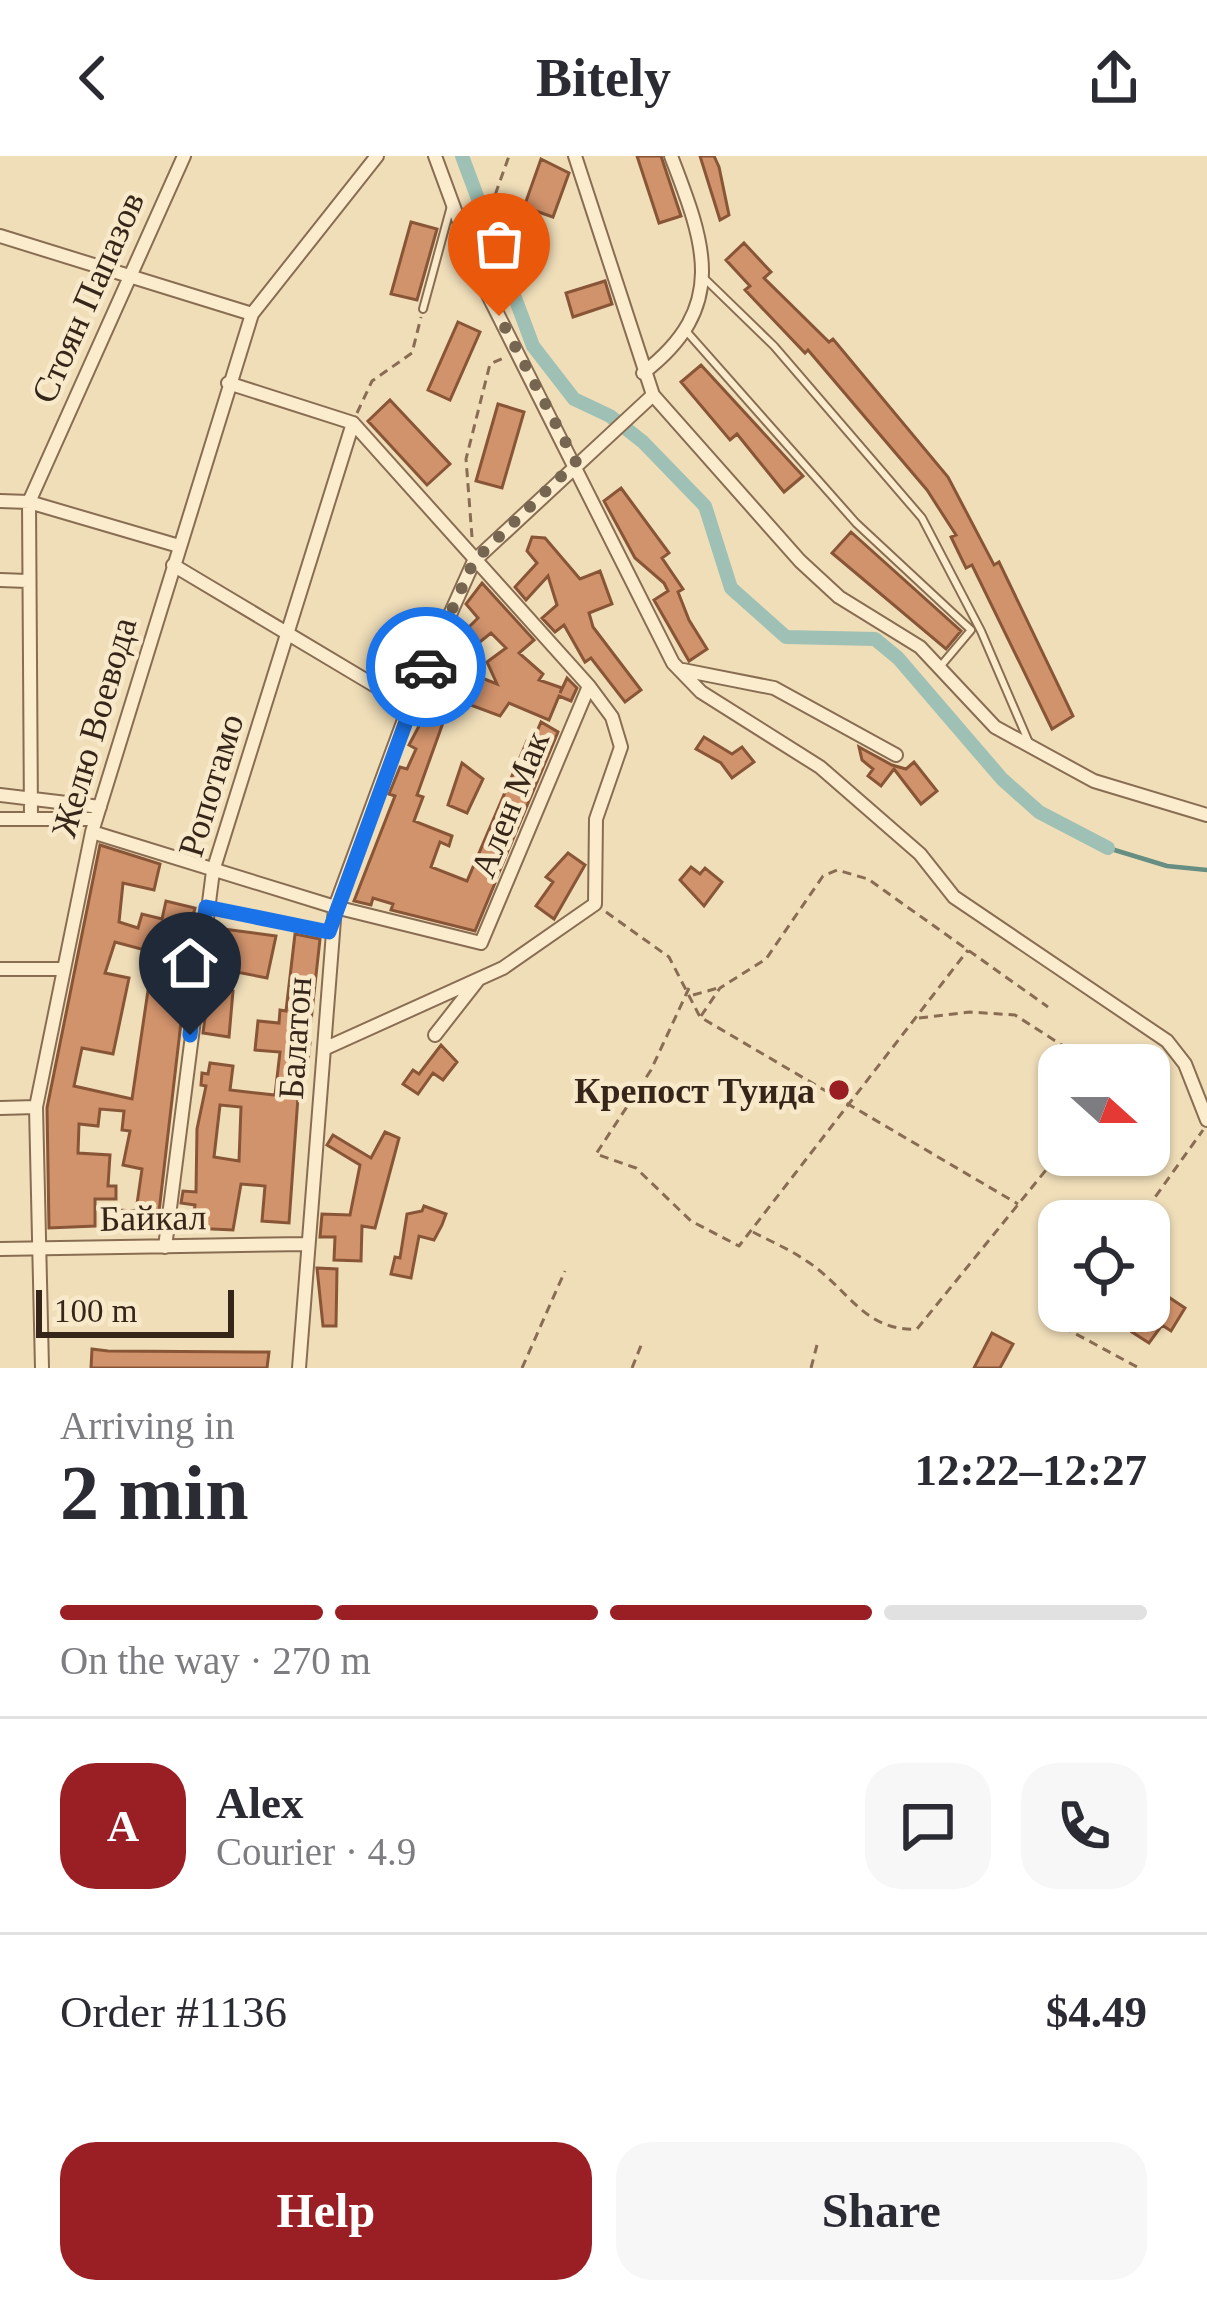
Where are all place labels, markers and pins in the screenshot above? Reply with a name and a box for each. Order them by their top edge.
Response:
pin [448,193,550,316]
pin [139,912,241,1035]
place label: Крепост Туида [574,1071,815,1111]
marker: Крепост Туида [826,1077,852,1103]

